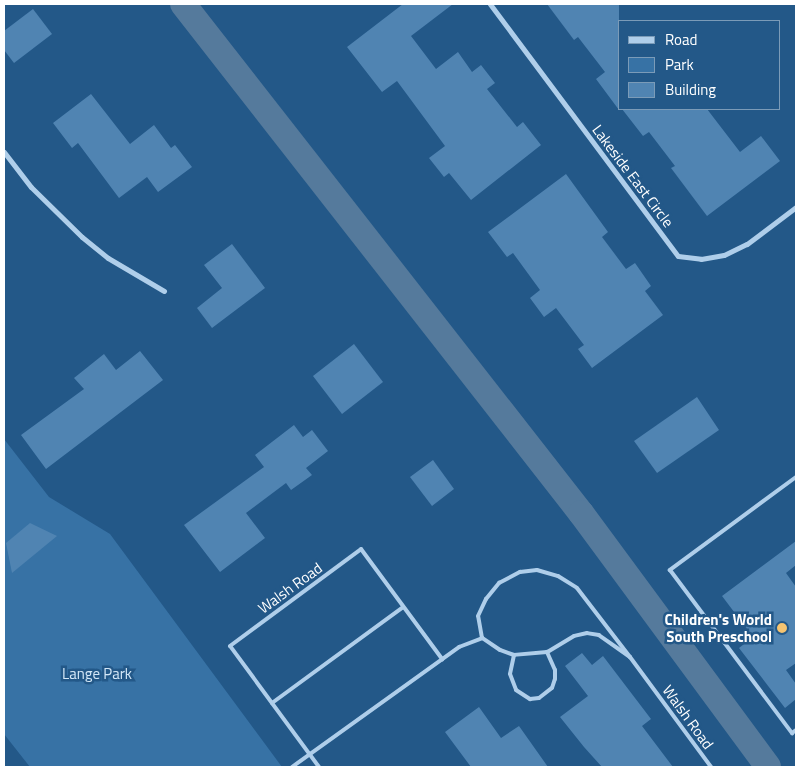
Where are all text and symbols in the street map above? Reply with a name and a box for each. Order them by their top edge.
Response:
legend [618,20,780,110]
text: Road [665,28,697,51]
text: Park [665,53,694,76]
text: Building [665,78,716,101]
street label: Lakeside East Circle [589,121,677,231]
street label: Walsh Road [254,559,326,617]
place label: Children's World South Preschool [665,610,772,645]
marker: Children's World South Preschool [776,622,788,634]
park label: Lange Park [62,665,132,683]
street label: Walsh Road [659,681,717,753]

